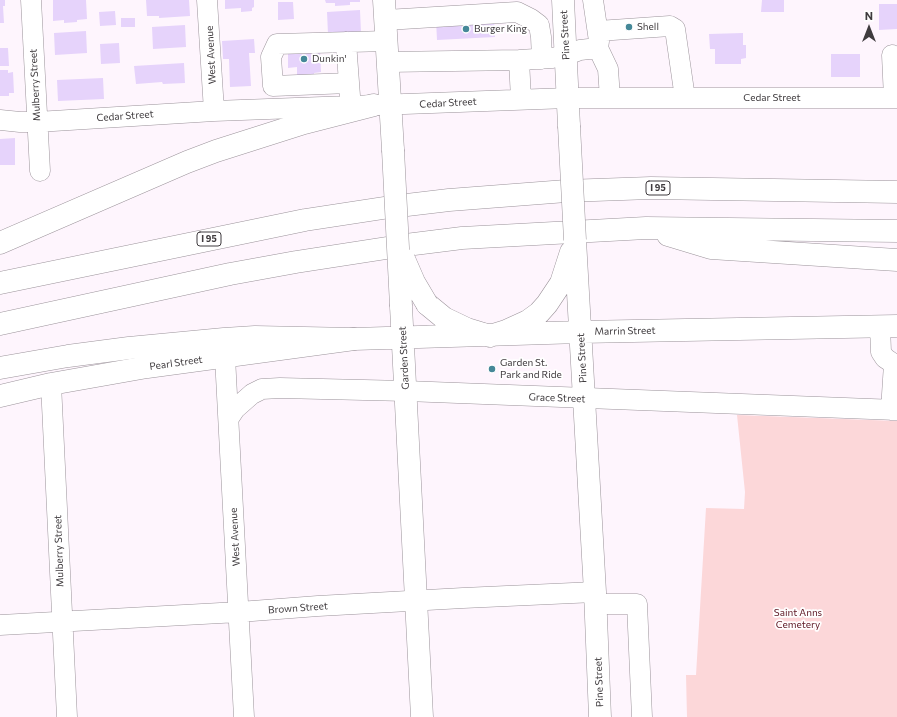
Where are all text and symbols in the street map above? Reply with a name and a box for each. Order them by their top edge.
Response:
north arrow [849,8,889,48]
text: N [865,9,873,22]
street label: Pine Street [558,10,572,60]
place label: Shell [637,21,659,33]
marker: Shell [624,22,634,32]
place label: Burger King [474,23,527,35]
marker: Burger King [461,24,471,34]
street label: West Avenue [203,25,219,85]
street label: Mulberry Street [27,49,43,121]
place label: Dunkin' [312,53,346,65]
marker: Dunkin' [299,54,309,64]
street label: Cedar Street [743,92,801,104]
street label: Cedar Street [419,96,477,110]
street label: Cedar Street [96,108,154,124]
road number: I 95 [646,181,670,195]
road number: I 95 [197,232,221,246]
street label: Marrin Street [594,324,656,338]
street label: Garden Street [396,326,412,390]
street label: Pine Street [575,333,589,383]
street label: Pearl Street [149,353,203,373]
place label: Garden St. Park and Ride [500,357,562,380]
marker: Garden St. Park and Ride [487,364,497,374]
street label: Grace Street [528,391,586,405]
street label: West Avenue [227,507,243,567]
street label: Mulberry Street [52,515,66,587]
street label: Brown Street [268,600,328,616]
park label: Saint Anns Cemetery [774,607,822,630]
street label: Pine Street [592,657,606,707]

